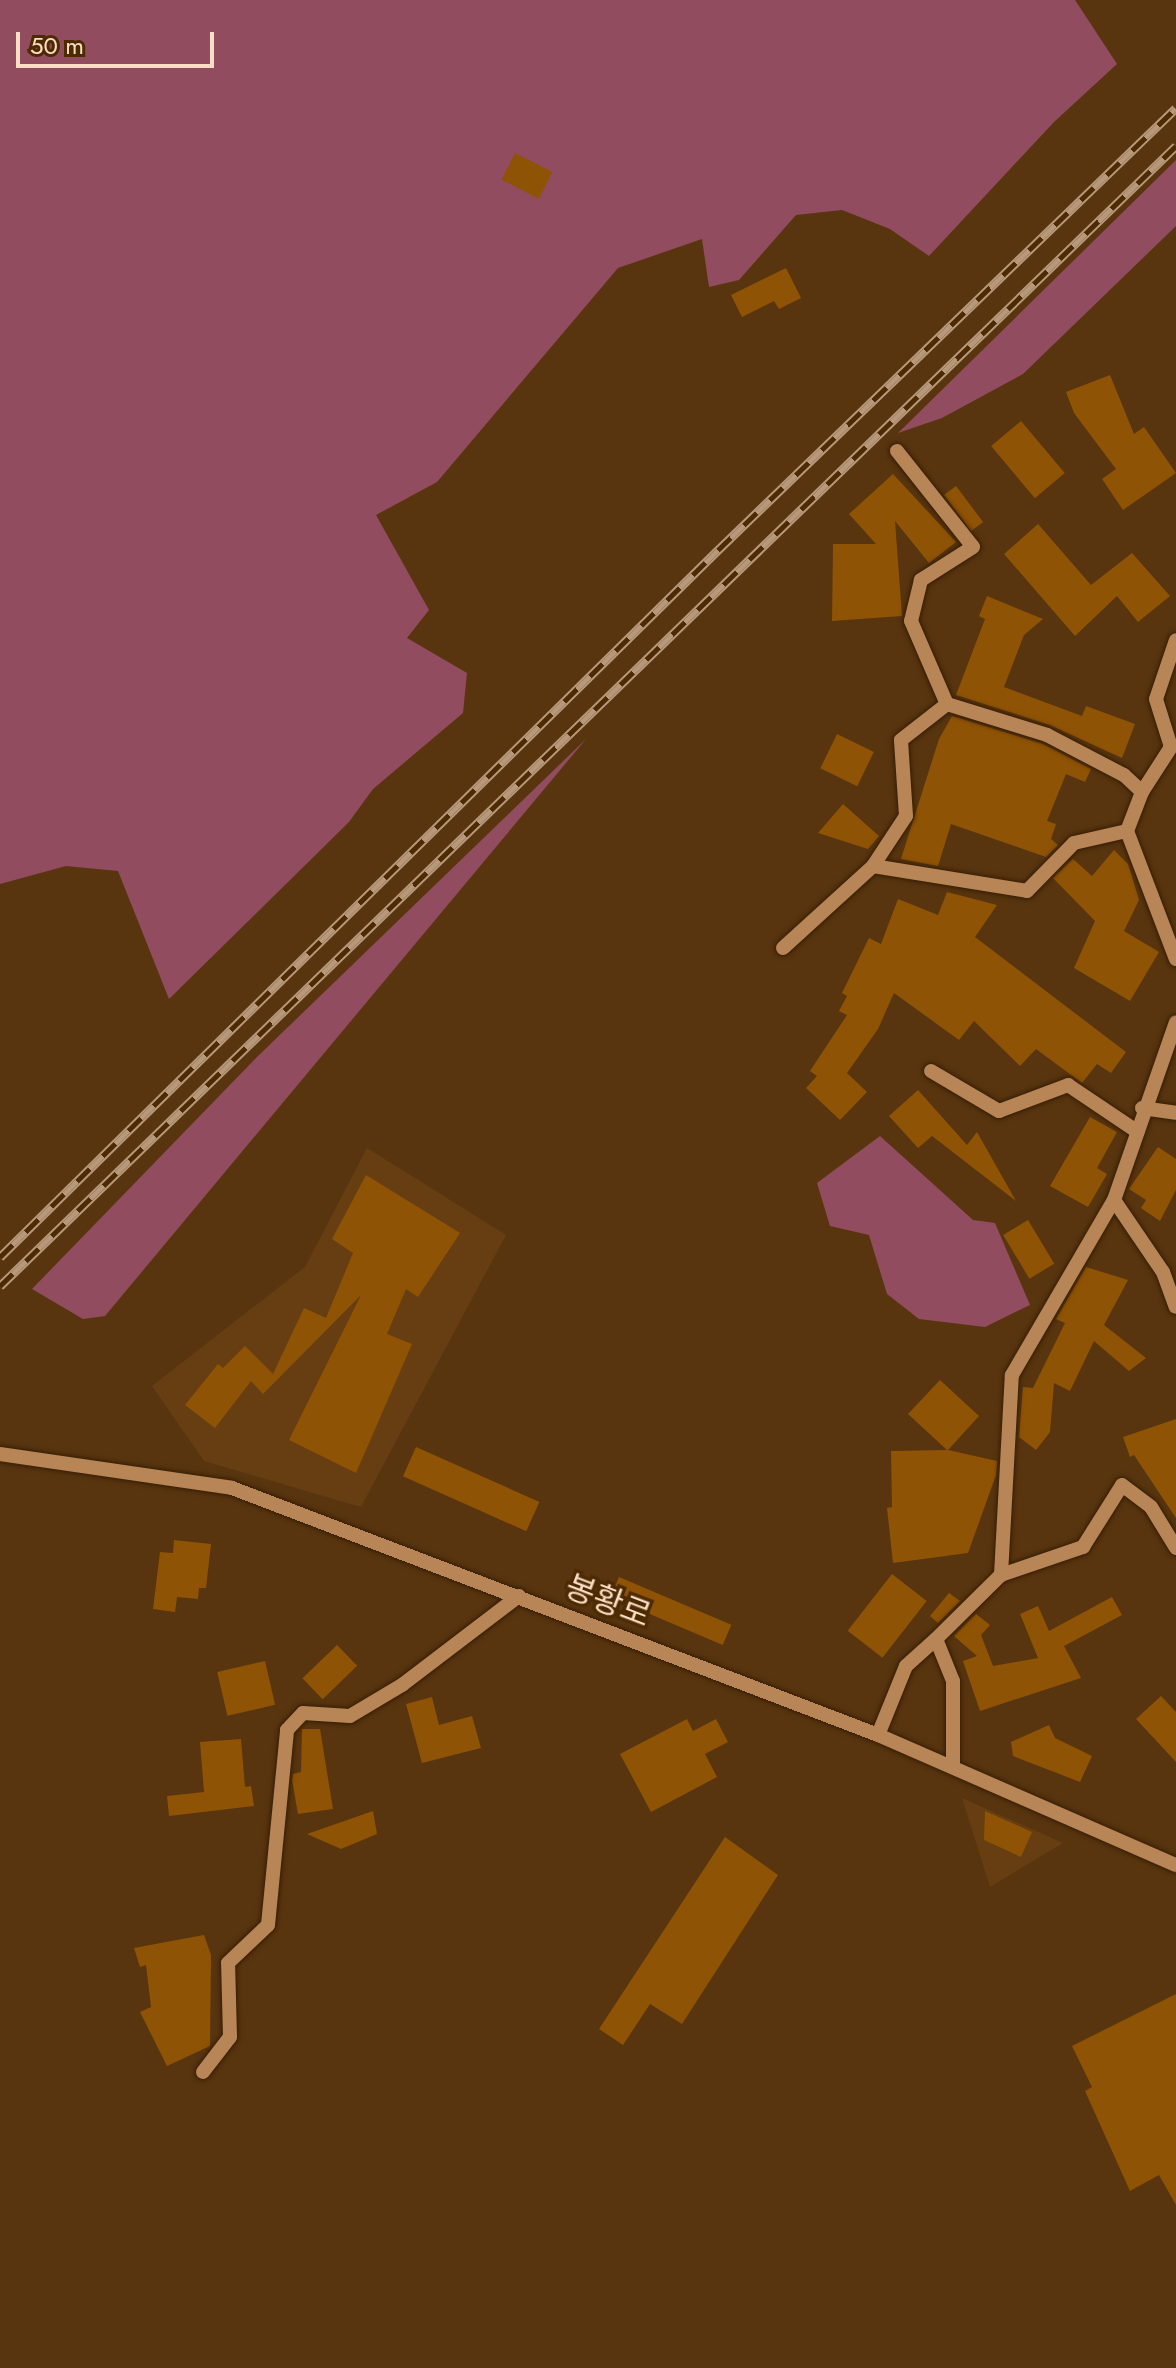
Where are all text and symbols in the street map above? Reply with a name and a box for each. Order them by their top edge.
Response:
scale bar [20,16,218,66]
text: 50 m [30,28,84,63]
street label: 봉황로 [560,1567,656,1635]

